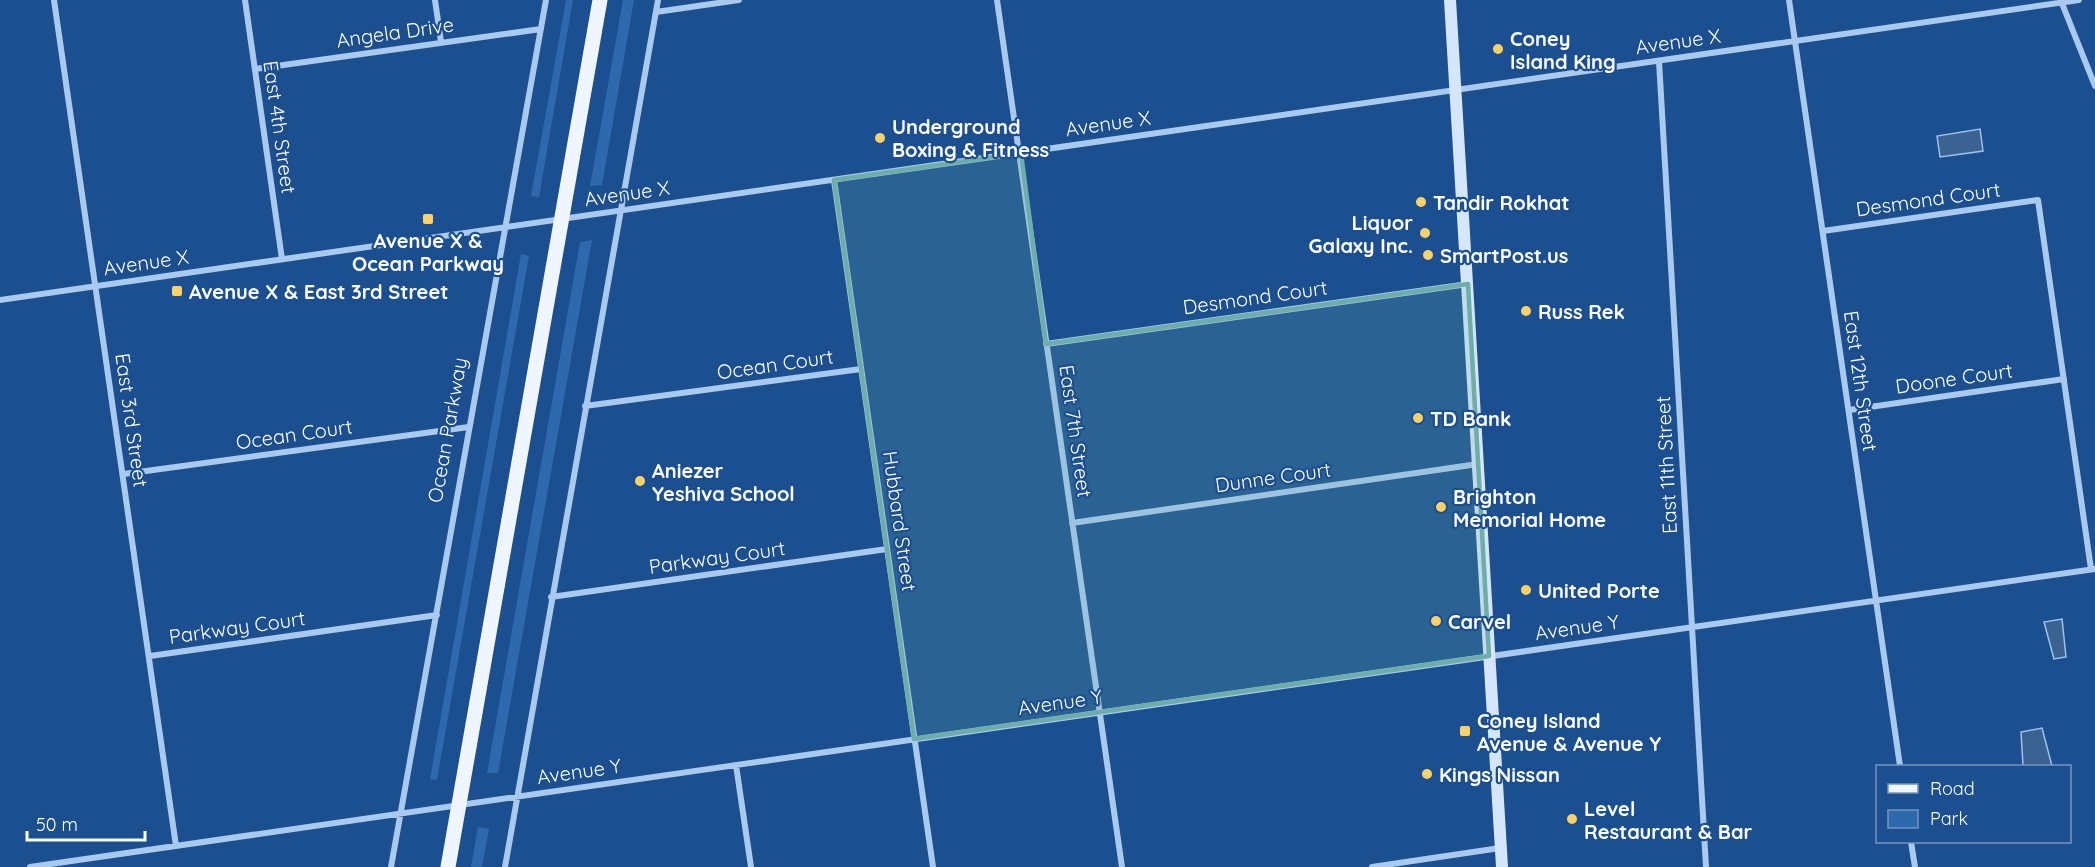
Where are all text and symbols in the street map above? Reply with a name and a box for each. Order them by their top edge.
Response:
street label: Angela Drive [335,11,455,53]
street label: Avenue X [1634,23,1722,59]
place label: Coney Island King [1510,26,1616,74]
marker: Coney Island King [1491,42,1505,56]
street label: East 4th Street [258,59,302,195]
street label: Avenue X [1064,105,1152,141]
place label: Underground Boxing & Fitness [892,114,1049,162]
marker: Underground Boxing & Fitness [873,131,887,145]
street label: Avenue X [583,175,671,211]
street label: Desmond Court [1854,176,2002,222]
place label: Tandir Rokhat [1433,190,1569,215]
marker: Tandir Rokhat [1414,195,1428,209]
place label: Liquor Galaxy Inc. [1308,210,1413,258]
marker: Avenue X & Ocean Parkway [421,212,435,226]
marker: Liquor Galaxy Inc. [1418,226,1432,240]
place label: Avenue X & Ocean Parkway [352,228,504,276]
place label: SmartPost.us [1440,243,1568,268]
street label: Avenue X [102,244,190,280]
marker: SmartPost.us [1421,248,1435,262]
street label: Desmond Court [1181,274,1329,320]
place label: Avenue X & East 3rd Street [189,279,448,304]
marker: Avenue X & East 3rd Street [170,284,184,298]
place label: Russ Rek [1538,299,1625,324]
marker: Russ Rek [1519,304,1533,318]
street label: East 12th Street [1839,309,1883,453]
street label: Ocean Court [715,343,835,385]
street label: East 3rd Street [110,351,154,489]
street label: Ocean Parkway [422,355,472,505]
street label: Doone Court [1894,357,2014,399]
street label: East 7th Street [1054,363,1098,499]
street label: East 11th Street [1650,395,1682,535]
place label: TD Bank [1430,406,1511,431]
marker: TD Bank [1411,411,1425,425]
street label: Ocean Court [234,413,354,455]
street label: Hubbard Street [878,449,922,593]
street label: Dunne Court [1214,456,1333,497]
place label: Aniezer Yeshiva School [652,458,795,506]
marker: Aniezer Yeshiva School [633,474,647,488]
place label: Brighton Memorial Home [1453,484,1606,532]
marker: Brighton Memorial Home [1434,500,1448,514]
street label: Parkway Court [647,535,787,579]
place label: United Porte [1538,578,1660,603]
marker: United Porte [1519,583,1533,597]
street label: Parkway Court [167,605,307,649]
place label: Carvel [1448,609,1511,634]
street label: Avenue Y [1533,609,1621,645]
marker: Carvel [1429,614,1443,628]
street label: Avenue Y [1016,684,1104,720]
place label: Coney Island Avenue & Avenue Y [1477,708,1661,756]
marker: Coney Island Avenue & Avenue Y [1458,724,1472,738]
street label: Avenue Y [535,753,623,789]
place label: Kings Nissan [1439,762,1560,787]
legend [1876,765,2071,843]
marker: Kings Nissan [1420,767,1434,781]
text: Road [1930,777,1975,800]
place label: Level Restaurant & Bar [1584,796,1752,844]
scale bar [27,804,146,842]
text: Park [1930,807,1968,830]
marker: Level Restaurant & Bar [1565,812,1579,826]
text: 50 m [36,813,78,836]

